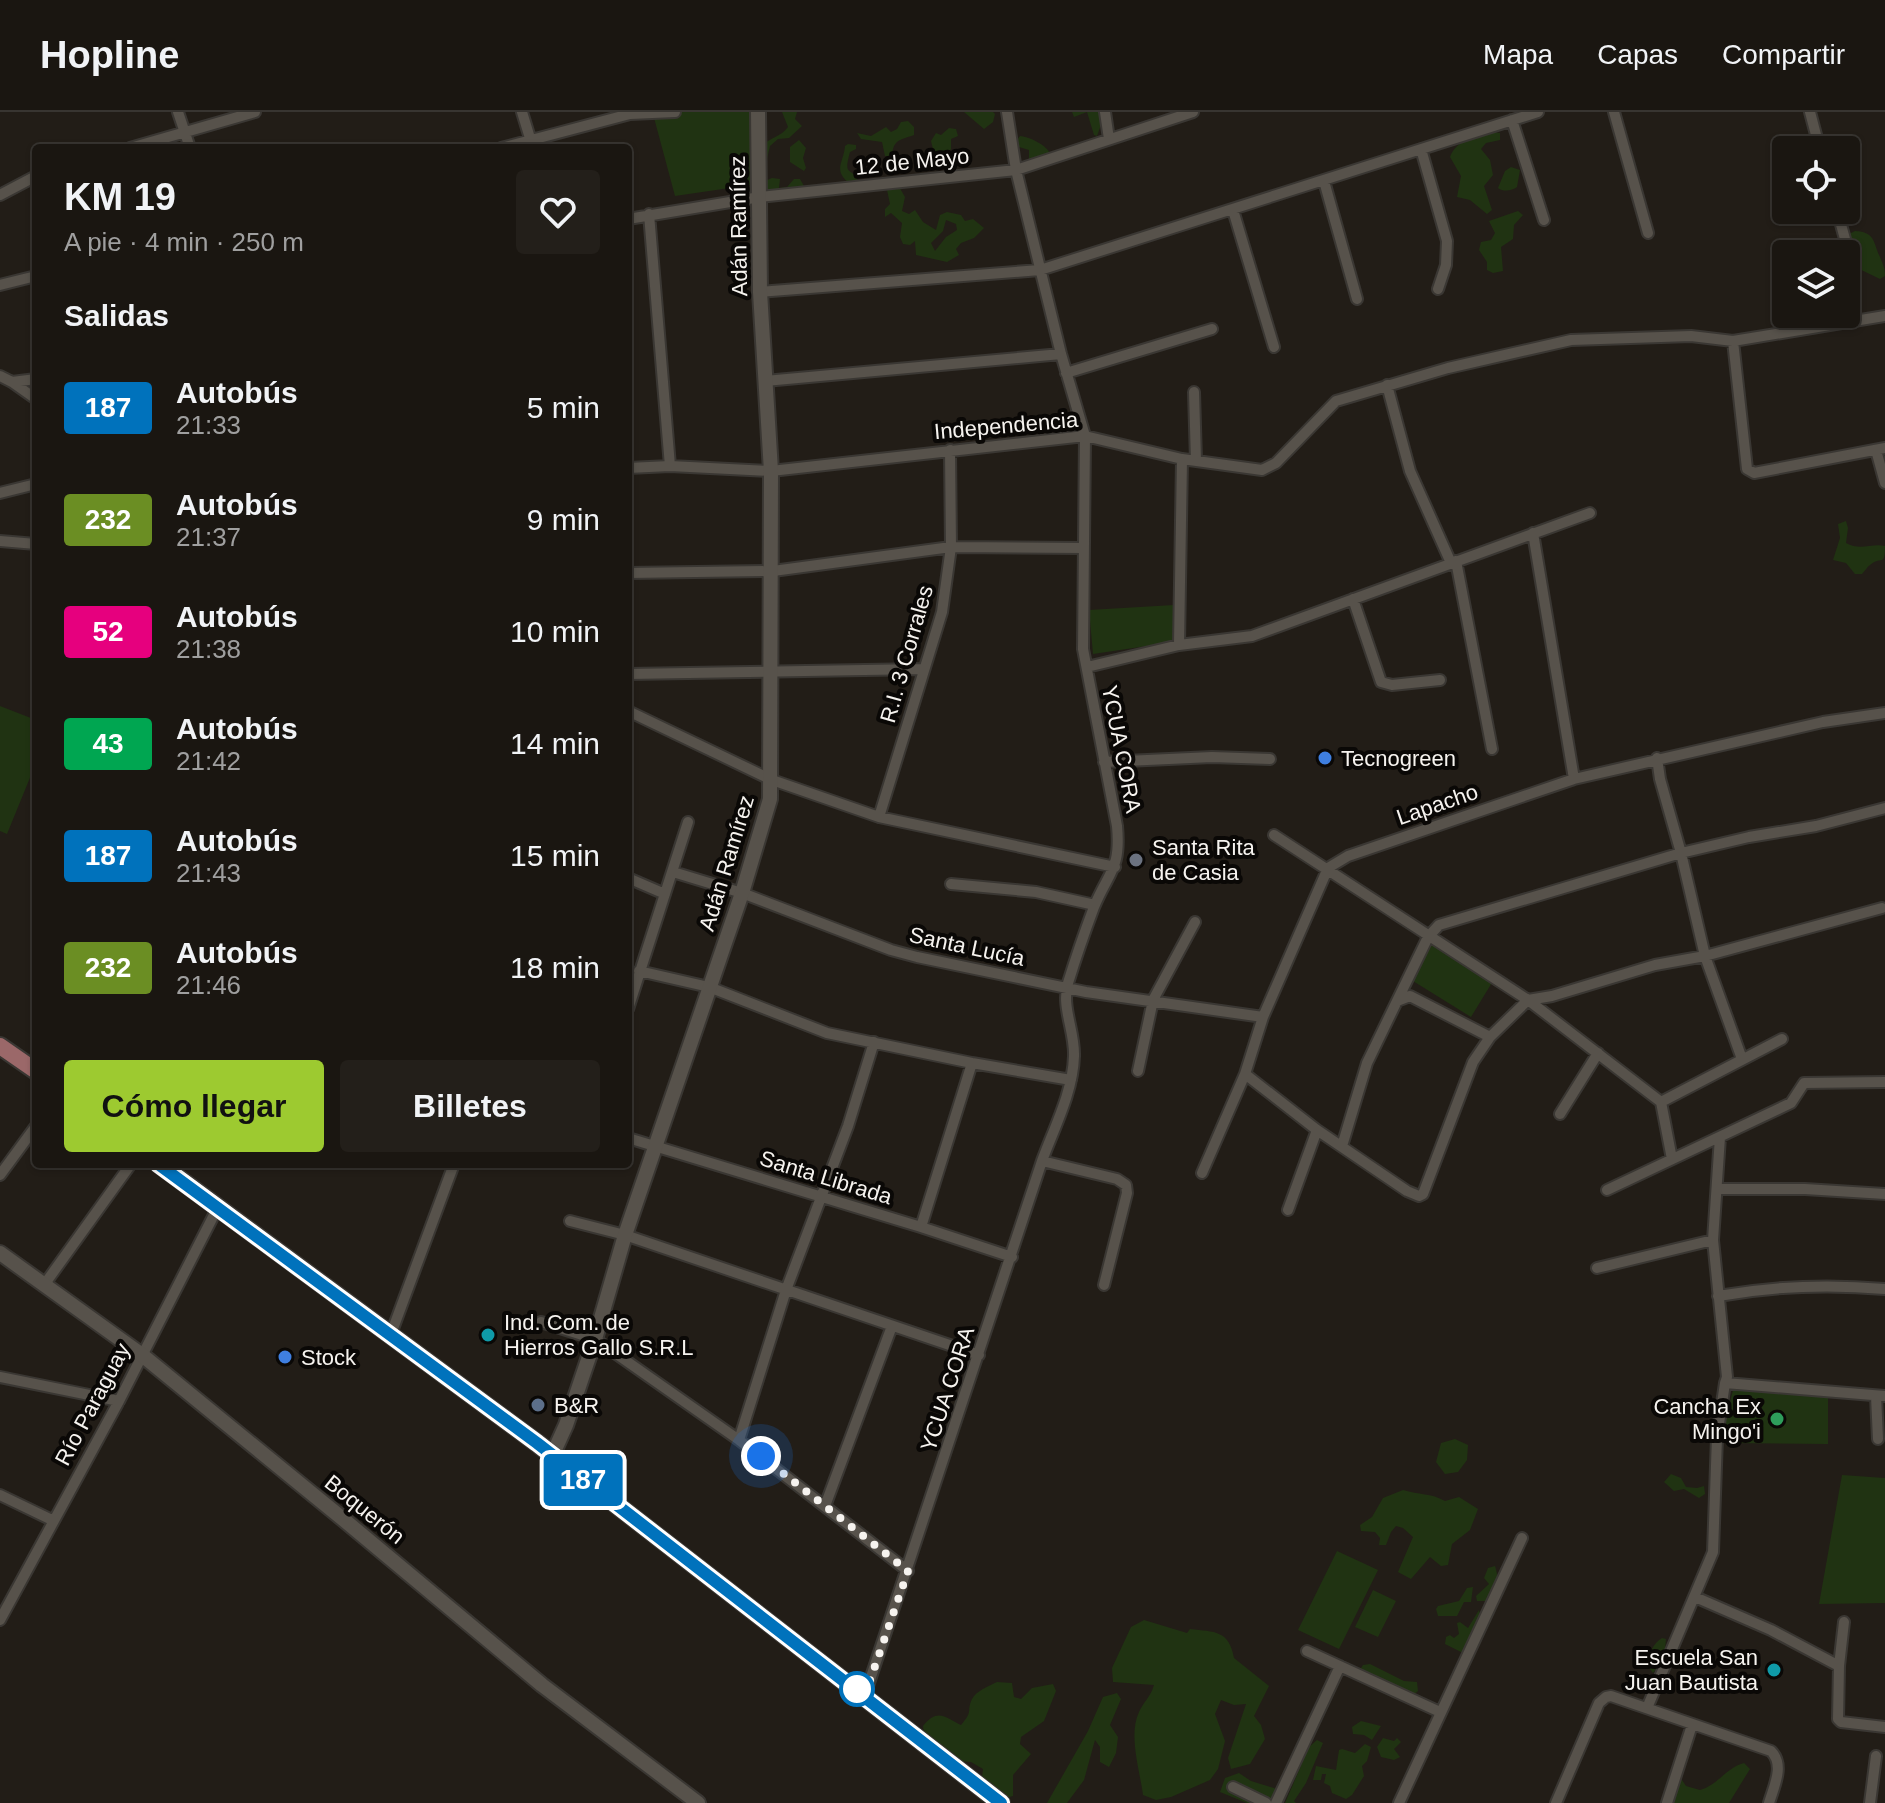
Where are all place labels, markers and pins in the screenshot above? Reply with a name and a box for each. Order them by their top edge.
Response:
place label: Tecnogreen [1341,746,1456,771]
marker: Tecnogreen [1316,749,1334,767]
place label: Santa Rita de Casia [1152,835,1255,885]
marker: Santa Rita de Casia [1127,851,1145,869]
place label: Ind. Com. de Hierros Gallo S.R.L [504,1310,694,1360]
marker: Ind. Com. de Hierros Gallo S.R.L [479,1326,497,1344]
place label: Stock [301,1345,357,1370]
marker: Stock [276,1348,294,1366]
place label: B&R [554,1393,599,1418]
place label: Cancha Ex Mingo'i [1653,1394,1761,1444]
marker: B&R [529,1396,547,1414]
marker: Cancha Ex Mingo'i [1768,1410,1786,1428]
place label: Escuela San Juan Bautista [1625,1645,1759,1695]
marker: Escuela San Juan Bautista [1765,1661,1783,1679]
unlabelled marker [840,1672,874,1706]

